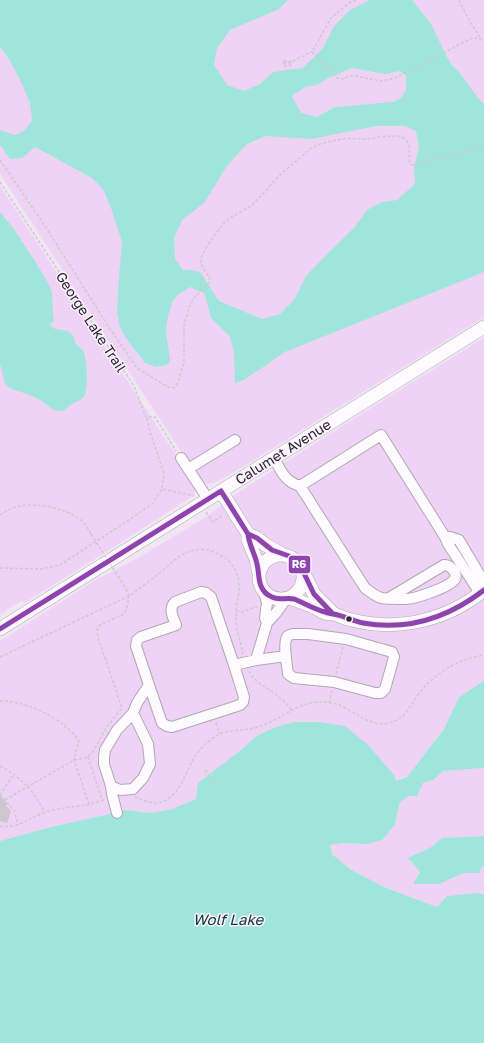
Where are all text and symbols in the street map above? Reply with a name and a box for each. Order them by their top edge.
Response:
street label: George Lake Trail [53,268,130,375]
street label: Calumet Avenue [232,415,334,488]
line badge: R6 [288,555,311,574]
text: R6 [292,557,306,570]
unlabelled marker [344,614,354,624]
water label: Wolf Lake [193,910,265,928]

